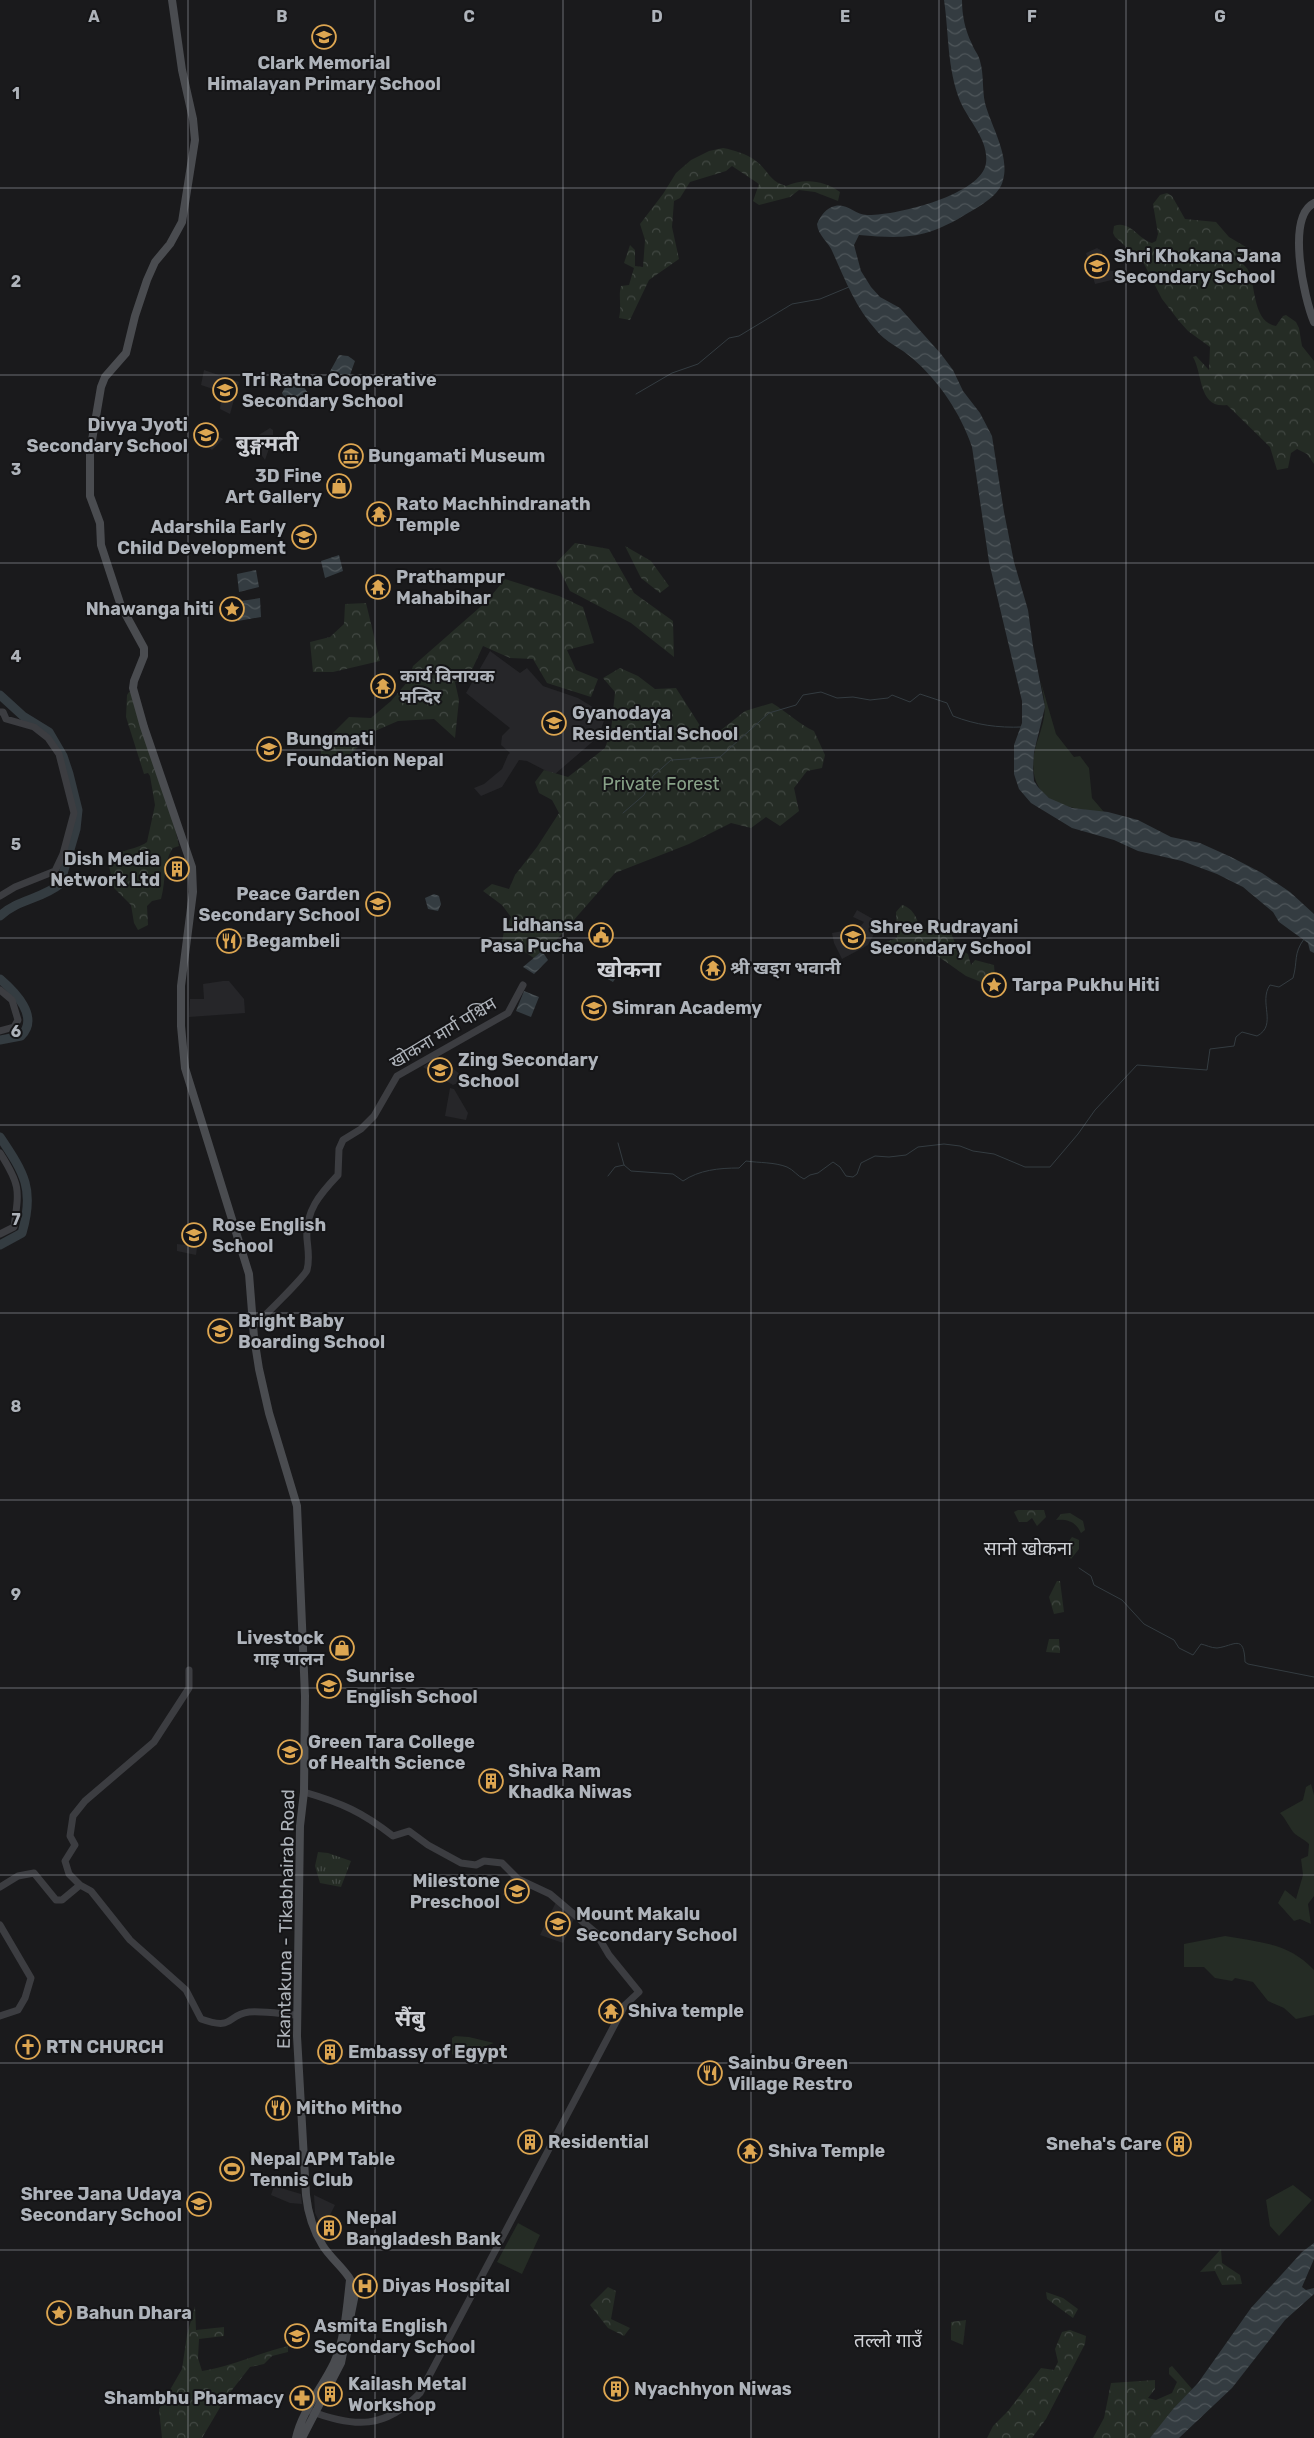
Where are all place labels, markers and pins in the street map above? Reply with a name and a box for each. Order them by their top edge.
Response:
school or university icon: Clark Memorial Himalayan Primary School [311,24,337,50]
place label: Clark Memorial Himalayan Primary School [207,52,441,95]
place label: Shri Khokana Jana Secondary School [1114,245,1281,288]
school or university icon: Shri Khokana Jana Secondary School [1084,253,1110,279]
place label: Tri Ratna Cooperative Secondary School [242,369,437,412]
school or university icon: Tri Ratna Cooperative Secondary School [212,377,238,403]
place label: Divya Jyoti Secondary School [27,414,188,457]
school or university icon: Divya Jyoti Secondary School [193,422,219,448]
museum icon: Bungamati Museum [338,443,364,469]
place label: Bungamati Museum [368,445,545,467]
place label: 3D Fine Art Gallery [225,465,322,508]
shop icon: 3D Fine Art Gallery [326,473,352,499]
place label: Rato Machhindranath Temple [396,493,591,536]
temple icon: Rato Machhindranath Temple [366,501,392,527]
place label: Adarshila Early Child Development [117,516,286,559]
school or university icon: Adarshila Early Child Development [291,524,317,550]
place label: Prathampur Mahabihar [396,566,505,609]
temple icon: Prathampur Mahabihar [365,574,391,600]
place icon: Nhawanga hiti [219,596,245,622]
place label: Nhawanga hiti [86,598,214,620]
place label: कार्य विनायक मन्दिर [400,665,495,708]
temple icon: कार्य विनायक मन्दिर [370,673,396,699]
place label: Gyanodaya Residential School [572,702,738,745]
school or university icon: Gyanodaya Residential School [541,710,567,736]
place label: Bungmati Foundation Nepal [286,728,444,771]
school or university icon: Bungmati Foundation Nepal [256,736,282,762]
place label: Dish Media Network Ltd [50,848,160,891]
building icon: Dish Media Network Ltd [164,856,190,882]
place label: Peace Garden Secondary School [199,883,360,926]
school or university icon: Peace Garden Secondary School [365,891,391,917]
place label: Lidhansa Pasa Pucha [480,914,584,957]
place label: Shree Rudrayani Secondary School [870,916,1032,959]
public building icon: Lidhansa Pasa Pucha [588,922,614,948]
school or university icon: Shree Rudrayani Secondary School [840,924,866,950]
restaurant icon: Begambeli [216,928,242,954]
place label: Begambeli [246,930,340,952]
temple icon: श्री खड्ग भवानी [700,955,726,981]
place label: श्री खड्ग भवानी [730,957,842,979]
place icon: Tarpa Pukhu Hiti [981,972,1007,998]
place label: Tarpa Pukhu Hiti [1012,974,1160,996]
school or university icon: Simran Academy [581,995,607,1021]
place label: Simran Academy [612,997,762,1019]
place label: Zing Secondary School [458,1049,599,1092]
school or university icon: Zing Secondary School [427,1057,453,1083]
place label: Rose English School [212,1214,326,1257]
school or university icon: Rose English School [181,1222,207,1248]
place label: Bright Baby Boarding School [238,1310,385,1353]
school or university icon: Bright Baby Boarding School [207,1318,233,1344]
place label: Livestock गाइ पालन [237,1627,325,1670]
shop icon: Livestock गाइ पालन [329,1635,355,1661]
place label: Sunrise English School [346,1665,478,1708]
school or university icon: Sunrise English School [316,1673,342,1699]
place label: Green Tara College of Health Science [308,1731,475,1774]
school or university icon: Green Tara College of Health Science [277,1739,303,1765]
place label: Shiva Ram Khadka Niwas [508,1760,632,1803]
building icon: Shiva Ram Khadka Niwas [478,1768,504,1794]
place label: Milestone Preschool [410,1870,500,1913]
school or university icon: Milestone Preschool [504,1878,530,1904]
place label: Mount Makalu Secondary School [576,1903,738,1946]
school or university icon: Mount Makalu Secondary School [545,1911,571,1937]
temple icon: Shiva temple [598,1998,624,2024]
place label: Shiva temple [628,2000,744,2022]
church icon: RTN CHURCH [15,2034,41,2060]
place label: RTN CHURCH [46,2036,164,2058]
building icon: Embassy of Egypt [317,2039,343,2065]
place label: Embassy of Egypt [348,2041,507,2063]
place label: Sainbu Green Village Restro [728,2052,853,2095]
restaurant icon: Sainbu Green Village Restro [697,2060,723,2086]
restaurant icon: Mitho Mitho [265,2095,291,2121]
place label: Mitho Mitho [296,2097,402,2119]
building icon: Residential [517,2129,543,2155]
place label: Residential [548,2131,649,2153]
building icon: Sneha's Care [1166,2131,1192,2157]
place label: Sneha's Care [1046,2133,1162,2155]
temple icon: Shiva Temple [737,2138,763,2164]
place label: Shiva Temple [768,2140,886,2162]
place label: Nepal APM Table Tennis Club [250,2148,395,2191]
sports icon: Nepal APM Table Tennis Club [219,2156,245,2182]
place label: Shree Jana Udaya Secondary School [21,2183,182,2226]
school or university icon: Shree Jana Udaya Secondary School [186,2191,212,2217]
place label: Nepal Bangladesh Bank [346,2207,501,2250]
building icon: Nepal Bangladesh Bank [316,2215,342,2241]
hospital icon: Diyas Hospital [352,2273,378,2299]
place label: Diyas Hospital [382,2275,510,2297]
place icon: Bahun Dhara [46,2300,72,2326]
place label: Bahun Dhara [76,2302,192,2324]
place label: Asmita English Secondary School [314,2315,476,2358]
school or university icon: Asmita English Secondary School [284,2323,310,2349]
place label: Kailash Metal Workshop [348,2373,467,2416]
building icon: Nyachhyon Niwas [603,2376,629,2402]
place label: Nyachhyon Niwas [634,2378,792,2400]
building icon: Kailash Metal Workshop [317,2381,343,2407]
pharmacy icon: Shambhu Pharmacy [289,2385,315,2411]
place label: Shambhu Pharmacy [104,2387,284,2409]

